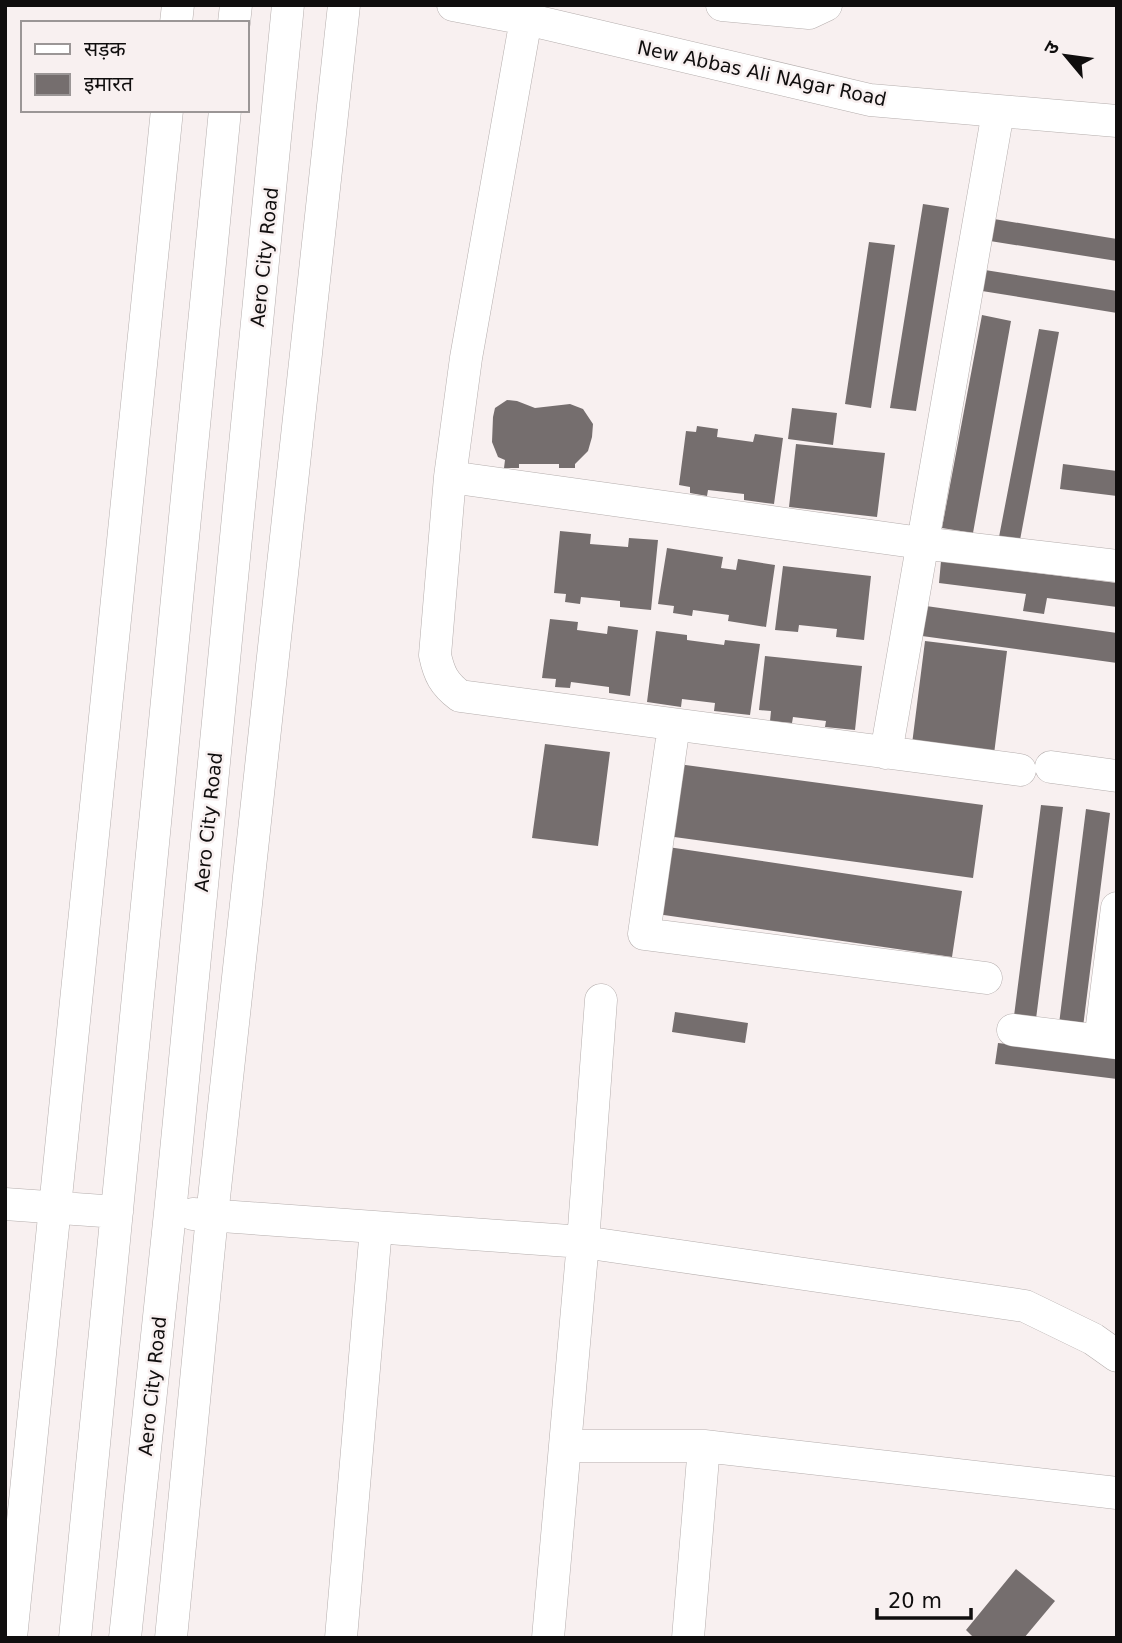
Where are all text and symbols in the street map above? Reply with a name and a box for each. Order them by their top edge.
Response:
legend [21,21,248,112]
north arrow [1031,21,1101,91]
street label: New Abbas Ali NAgar Road [635,36,889,110]
text: सड़क [84,37,126,61]
text: उ [1039,37,1064,58]
text: इमारत [84,72,134,96]
street label: Aero City Road [246,186,282,328]
street label: Aero City Road [190,751,226,893]
street label: Aero City Road [134,1315,170,1457]
scale bar [877,1576,972,1620]
text: 20 m [888,1589,942,1613]

